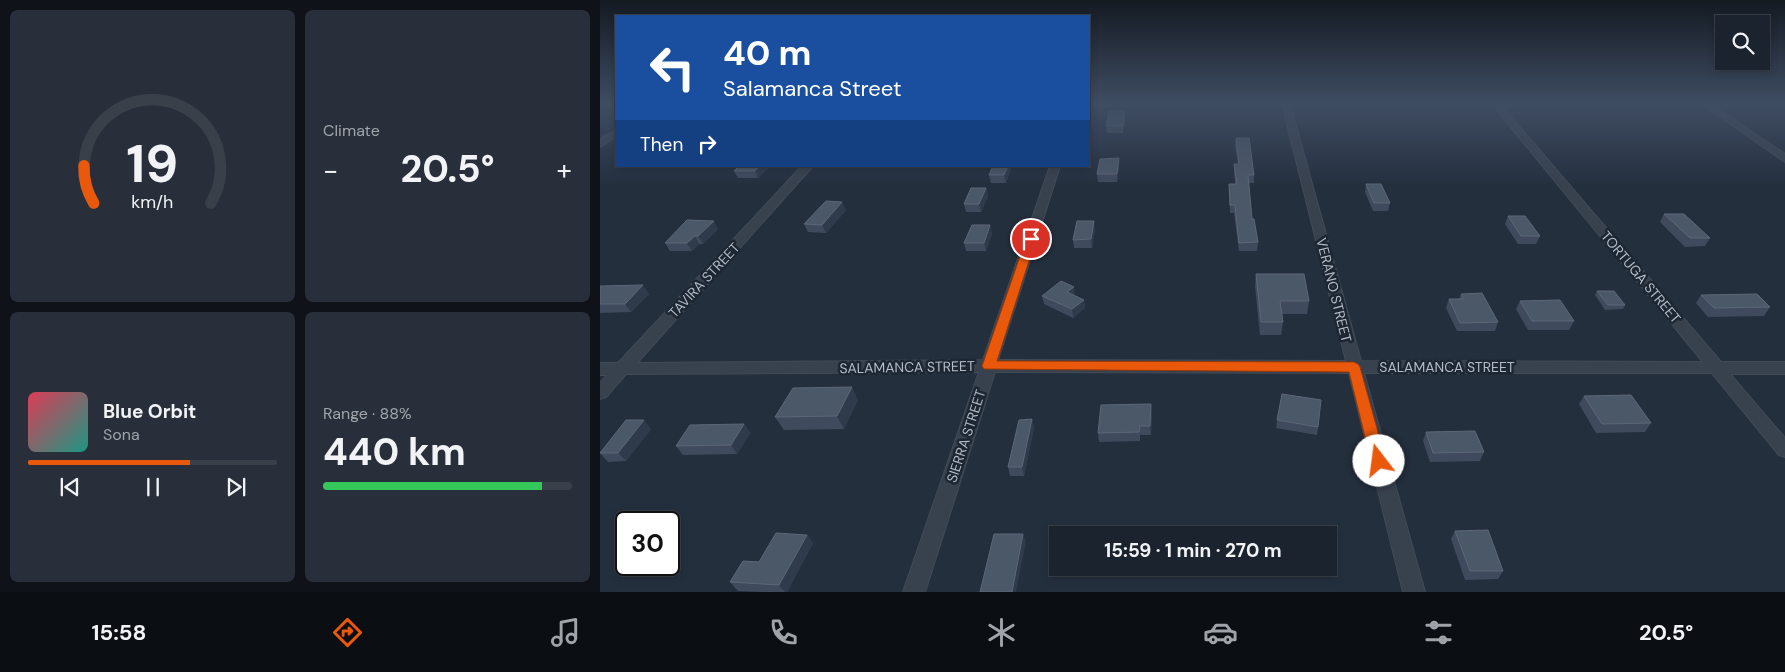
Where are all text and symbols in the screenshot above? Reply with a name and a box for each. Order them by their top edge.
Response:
map controls [1715,15,1770,70]
button: search [1715,15,1770,70]
text: 40 m [723,30,812,76]
icon: left [640,35,705,100]
text: Salamanca Street [723,74,902,103]
text: Climate [323,120,380,141]
text: 19 [127,130,178,198]
icon: right [693,130,721,158]
text: Then [640,132,683,157]
text: 20.5° [400,144,495,194]
text: − [323,152,338,189]
text: + [557,152,572,189]
text: km/h [131,190,174,214]
pin [1010,218,1052,260]
icon: arrive [1017,225,1045,253]
street label: TORTUGA STREET [1597,227,1685,327]
street label: VERANO STREET [1312,236,1356,344]
street label: TAVIRA STREET [665,239,744,321]
street label: SALAMANCA STREET [839,357,975,377]
street label: SALAMANCA STREET [1379,358,1515,376]
street label: SIERRA STREET [943,387,990,485]
text: Blue Orbit [103,399,196,424]
text: Range · 88% [323,403,412,424]
text: Sona [103,424,140,445]
text: 440 km [323,427,466,477]
position arrow [1352,434,1404,486]
icon: previous [56,473,84,501]
icon: pause [139,473,167,501]
icon: next [222,473,250,501]
speed limit sign: 30 [615,511,680,576]
text: 15:59 · 1 min · 270 m [1104,538,1282,563]
icon: directions [330,615,365,650]
icon: music [548,615,583,650]
icon: phone [766,615,801,650]
icon: climate [984,615,1019,650]
icon: car [1203,615,1238,650]
icon: filters [1421,615,1456,650]
text: 15:58 [92,618,146,647]
text: 20.5° [1639,618,1693,647]

